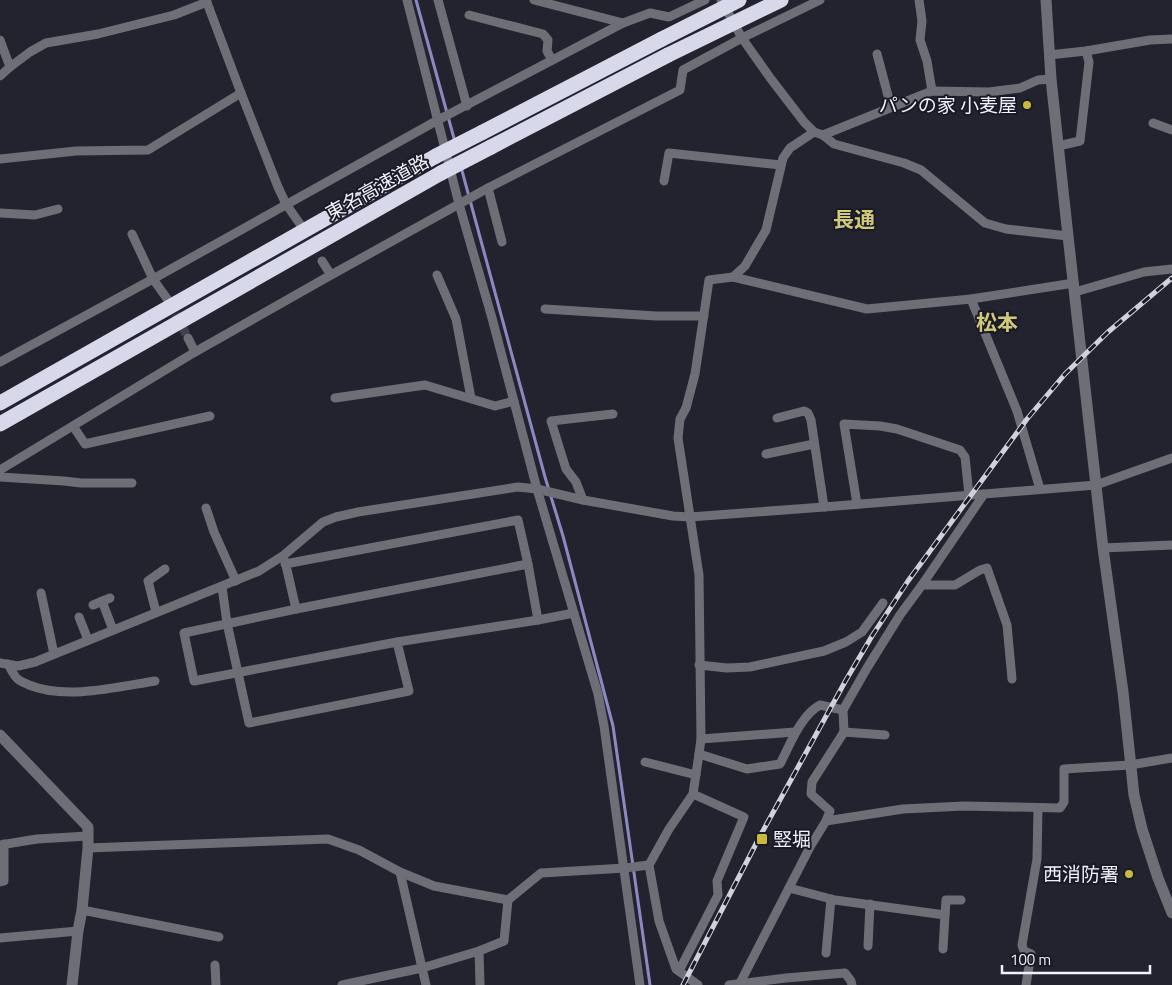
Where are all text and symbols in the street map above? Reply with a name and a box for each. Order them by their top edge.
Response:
place label: パンの家 小麦屋 [879,90,1017,119]
marker: パンの家 小麦屋 [1021,99,1033,111]
street label: 東名高速道路 [320,146,434,227]
district label: 長通 [833,203,875,235]
district label: 松本 [976,306,1018,338]
place label: 竪堀 [773,824,811,853]
marker: 竪堀 [755,832,769,846]
place label: 西消防署 [1043,859,1119,888]
marker: 西消防署 [1123,868,1135,880]
scale bar [1002,942,1150,974]
text: 100 m [1010,948,1051,971]

